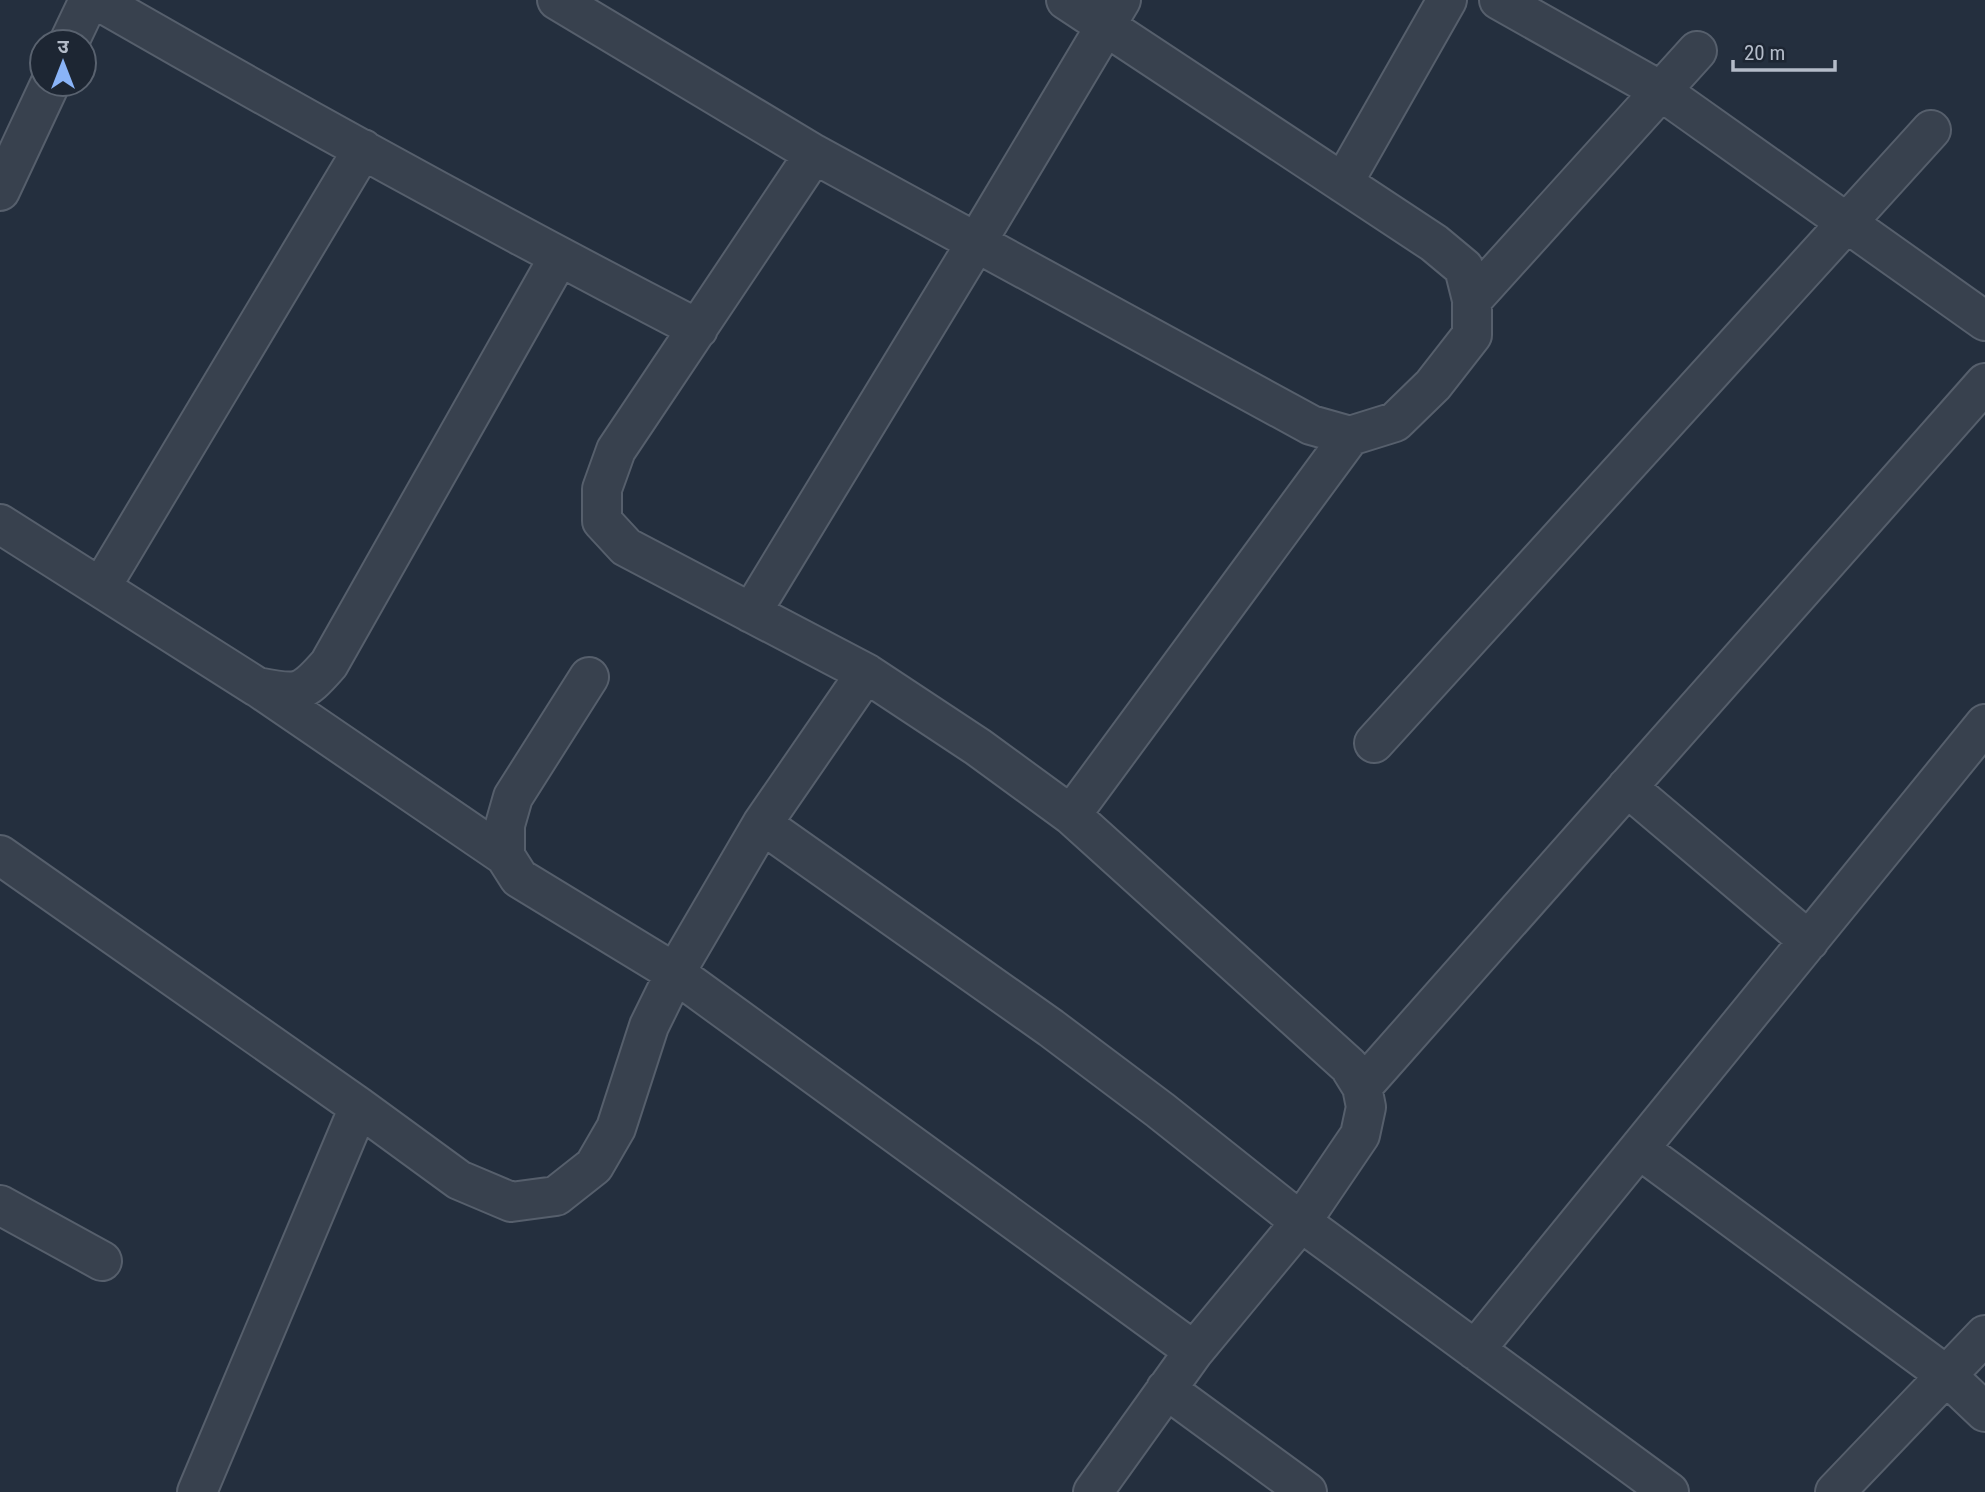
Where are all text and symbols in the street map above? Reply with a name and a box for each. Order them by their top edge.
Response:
north arrow [28,28,98,98]
scale bar [1733,28,1834,72]
text: उ [57,35,69,58]
text: 20 m [1744,41,1785,65]

